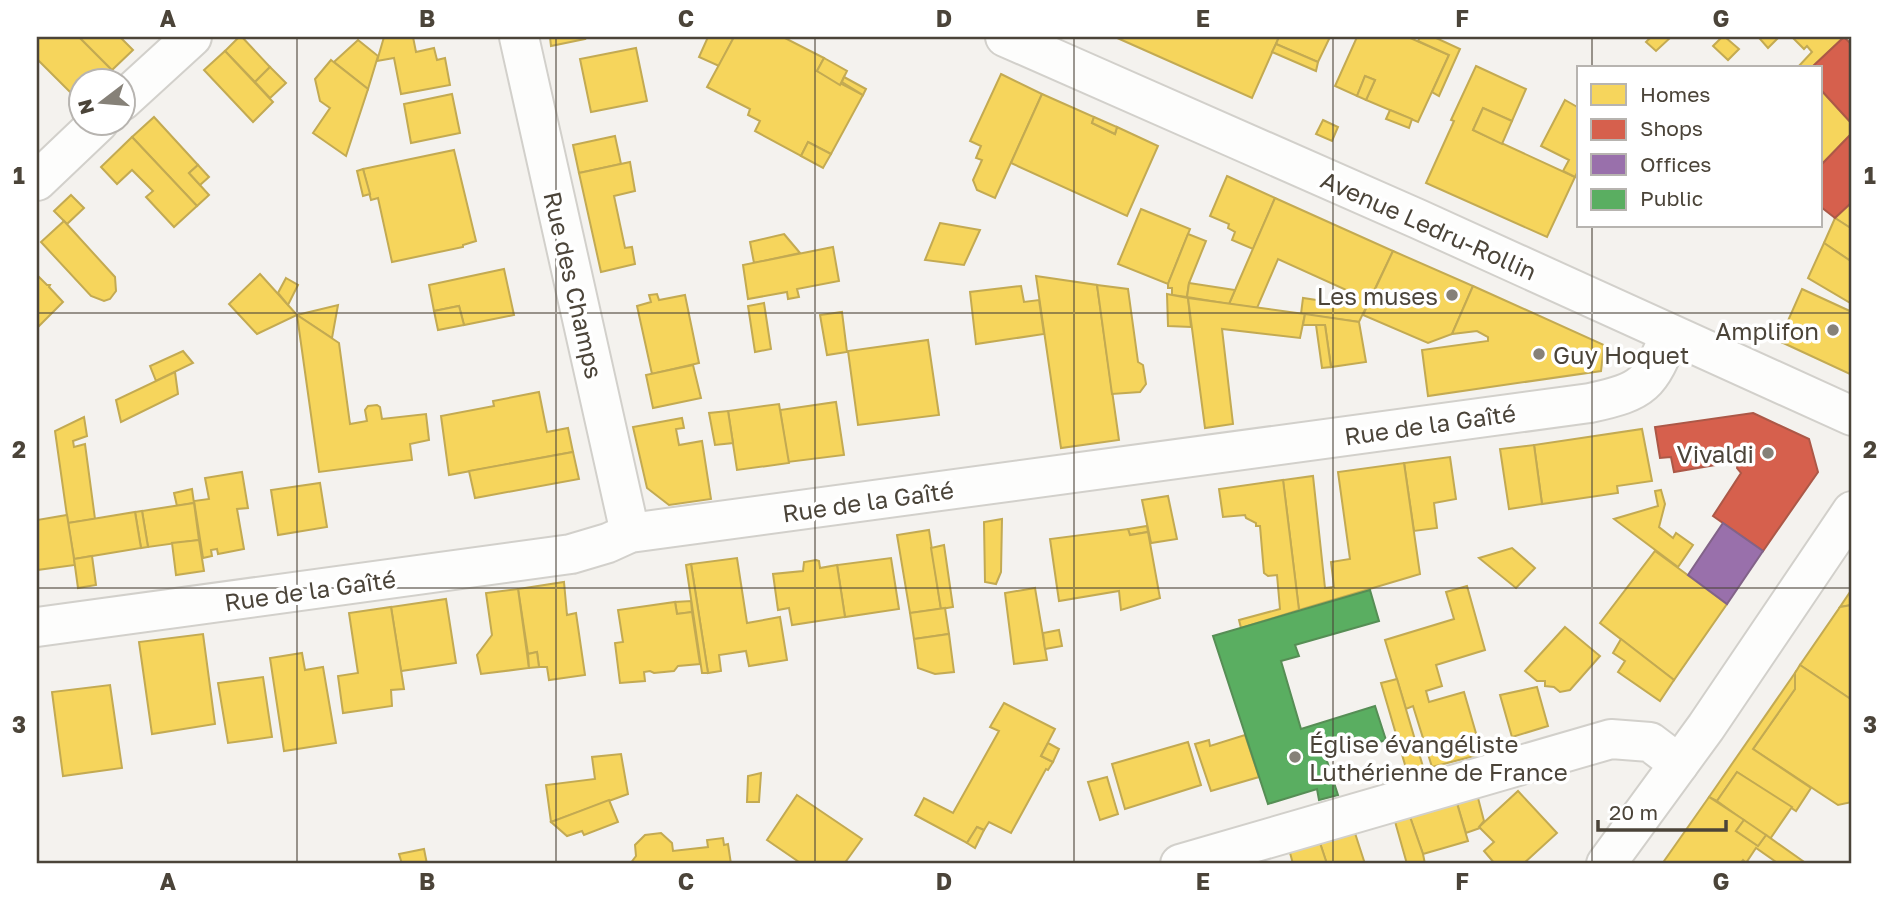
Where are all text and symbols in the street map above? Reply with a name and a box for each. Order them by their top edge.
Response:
text: A [160,4,177,32]
text: B [419,4,435,32]
text: C [678,4,694,32]
text: D [936,4,952,32]
text: E [1196,4,1210,32]
text: F [1455,4,1469,32]
text: G [1713,4,1729,32]
north arrow [66,66,136,136]
legend [1577,66,1822,228]
text: Homes [1640,81,1710,107]
text: N [72,97,98,117]
text: Shops [1640,115,1703,141]
text: Offices [1640,151,1711,177]
text: 1 [13,161,25,189]
text: 1 [1864,161,1876,189]
street label: Avenue Ledru-Rollin [1317,164,1541,286]
text: Public [1640,185,1703,211]
street label: Rue des Champs [538,189,610,381]
place label: Les muses [1317,281,1438,310]
marker: Les muses [1444,287,1460,303]
place label: Amplifon [1715,316,1819,345]
marker: Amplifon [1825,322,1841,338]
place label: Guy Hoquet [1553,340,1689,369]
marker: Guy Hoquet [1531,346,1547,362]
street label: Rue de la Gaîté [1343,398,1517,450]
text: 2 [12,435,26,463]
text: 2 [1863,435,1877,463]
place label: Vivaldi [1677,439,1754,468]
marker: Vivaldi [1760,445,1776,461]
street label: Rue de la Gaîté [781,475,955,527]
street label: Rue de la Gaîté [223,564,397,616]
text: 3 [12,710,26,738]
text: 3 [1863,710,1877,738]
place label: Église évangéliste Luthérienne de France [1309,729,1568,786]
marker: Église évangéliste Luthérienne de France [1287,749,1303,765]
scale bar [1598,789,1726,833]
text: 20 m [1609,799,1658,825]
text: A [160,867,177,895]
text: B [419,867,435,895]
text: C [678,867,694,895]
text: D [936,867,952,895]
text: E [1196,867,1210,895]
text: F [1455,867,1469,895]
text: G [1713,867,1729,895]

